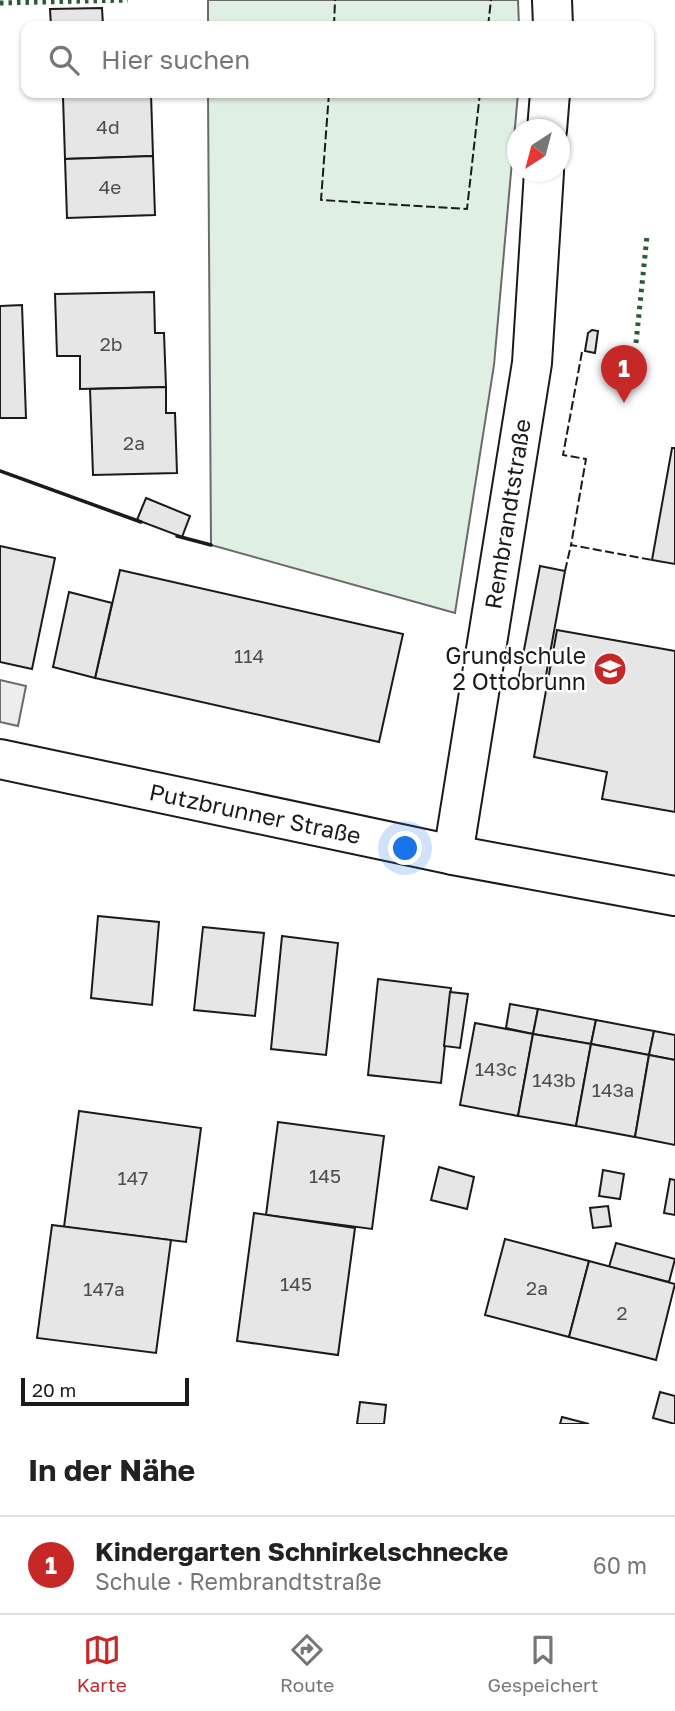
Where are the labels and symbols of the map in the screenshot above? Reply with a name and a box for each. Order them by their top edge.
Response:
house number: 4d [96,115,120,138]
north arrow [507,119,570,182]
house number: 4e [99,175,121,198]
house number: 2b [100,332,122,355]
pin: 1 [601,345,647,403]
street label: Rembrandtstraße [478,417,536,611]
house number: 2a [123,431,145,454]
place label: Grundschule 2 Ottobrunn [445,641,586,695]
house number: 114 [234,644,264,667]
school or university icon: Grundschule 2 Ottobrunn [591,650,629,688]
street label: Putzbrunner Straße [147,777,364,849]
your location [388,831,422,865]
house number: 143c [475,1057,517,1080]
house number: 143b [532,1068,576,1091]
house number: 143a [592,1078,634,1101]
house number: 145 [309,1164,341,1187]
house number: 147 [118,1166,148,1189]
house number: 145 [280,1272,312,1295]
house number: 2a [526,1276,548,1299]
house number: 147a [83,1277,125,1300]
house number: 2 [616,1301,628,1324]
scale bar [21,1375,189,1407]

